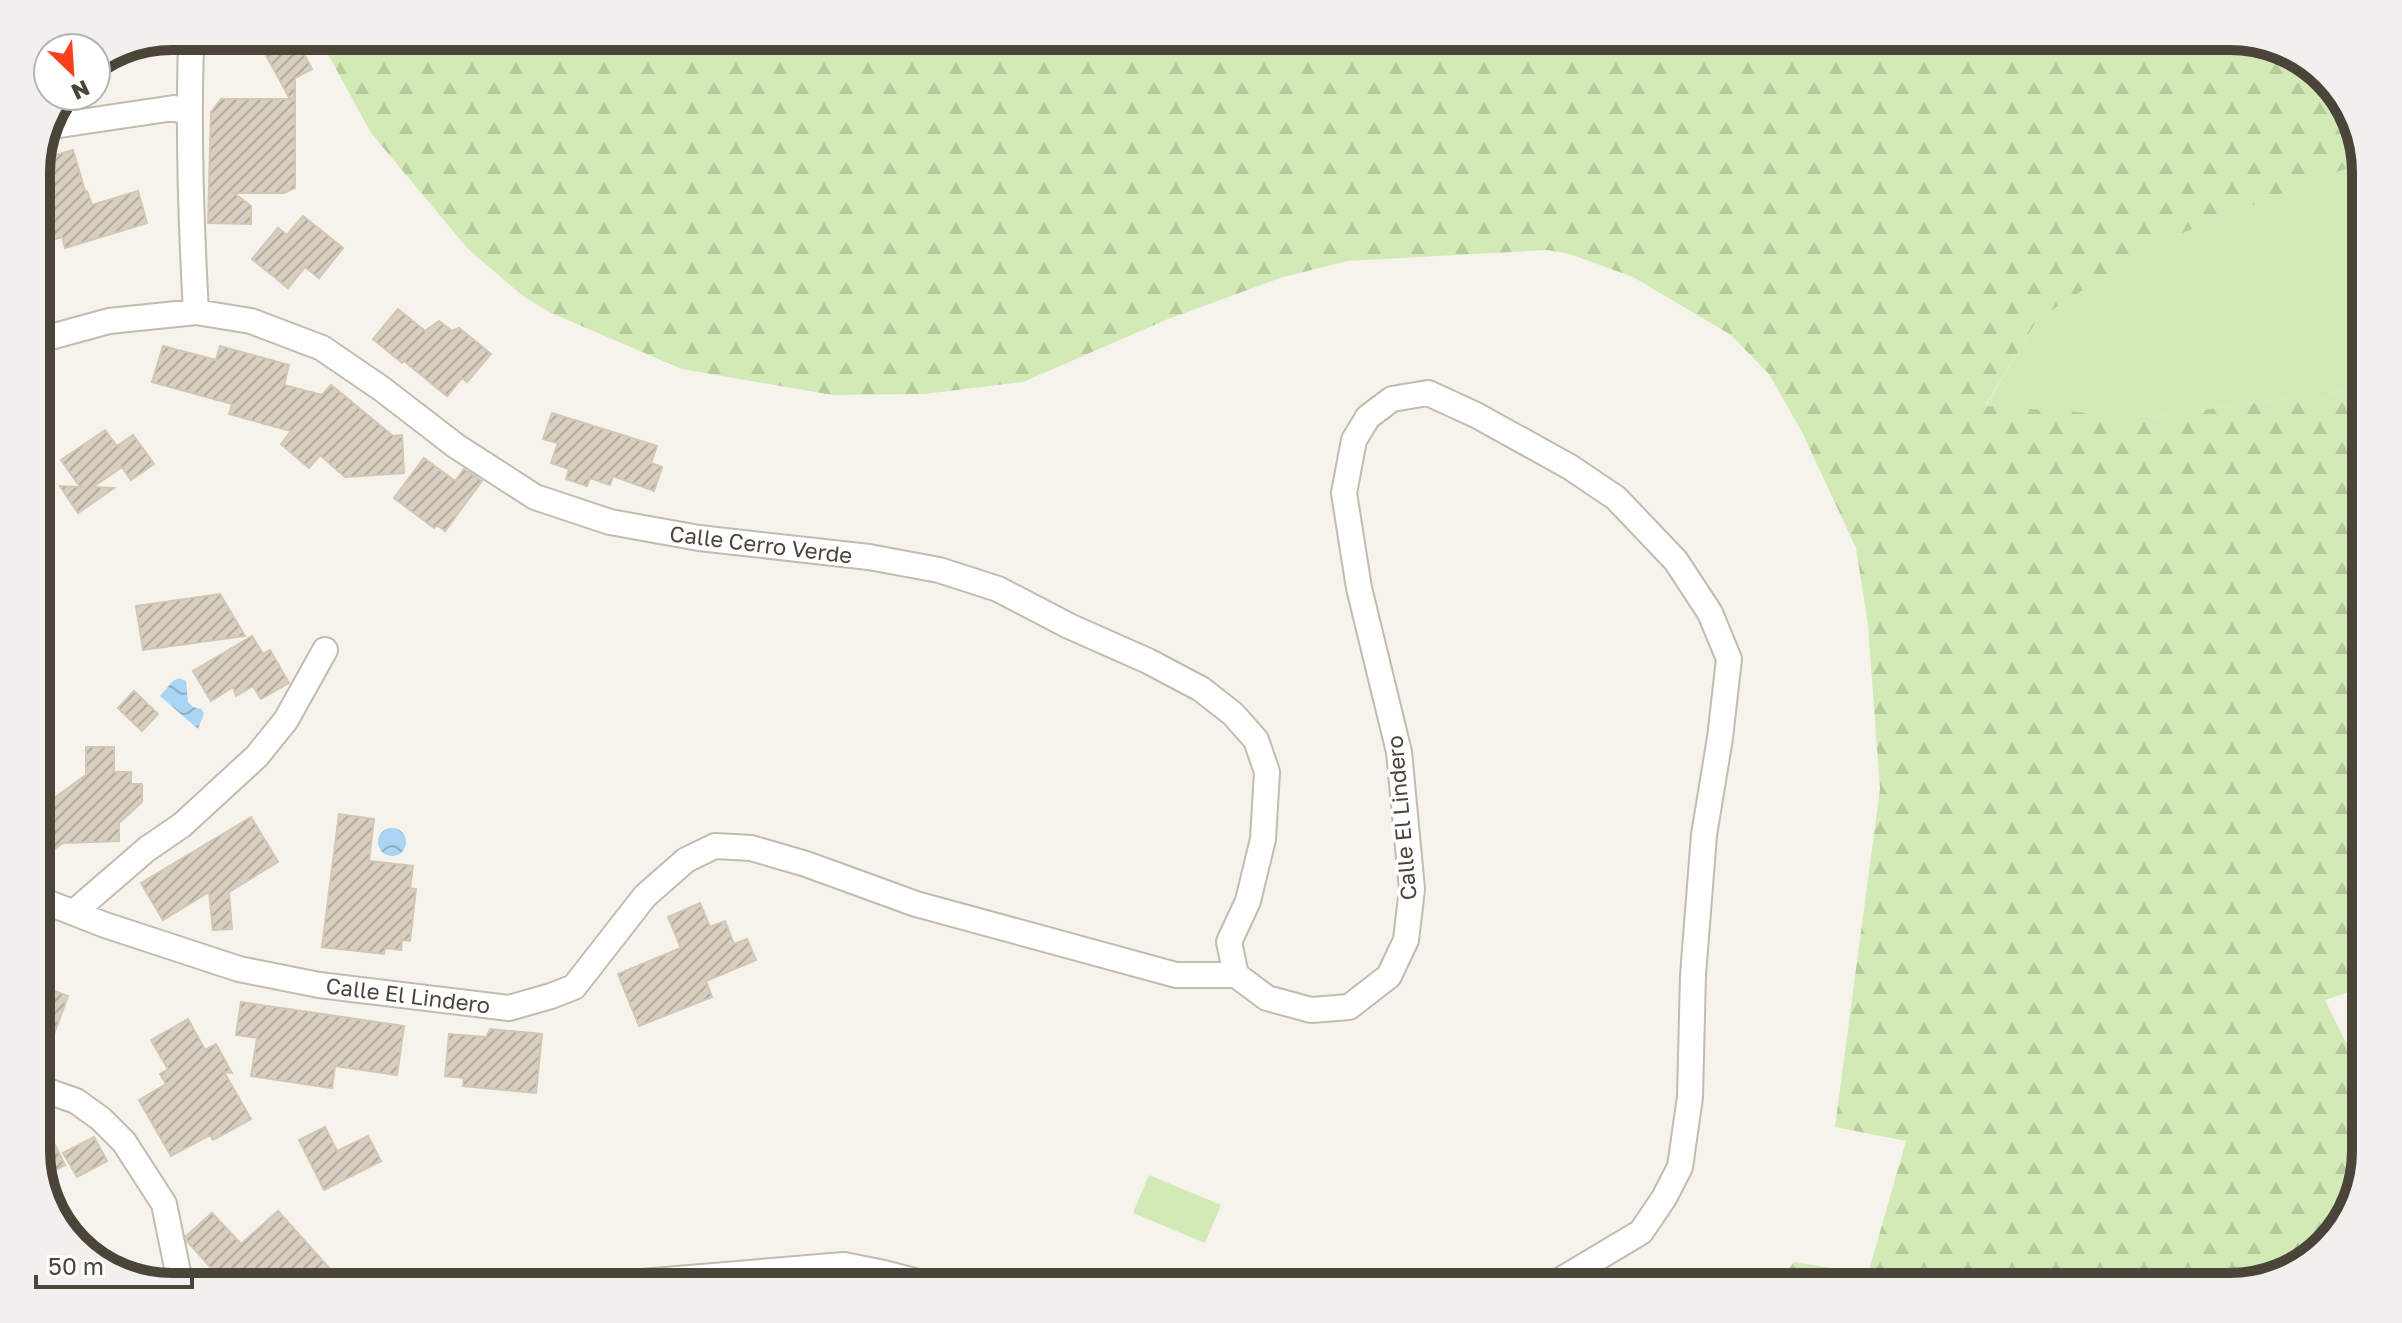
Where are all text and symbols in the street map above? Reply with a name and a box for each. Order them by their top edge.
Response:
north arrow [32,32,112,112]
text: N [67,75,94,106]
street label: Calle Cerro Verde [668,519,854,569]
street label: Calle El Lindero [1380,734,1422,902]
street label: Calle El Lindero [324,972,492,1018]
scale bar [36,1239,192,1289]
text: 50 m [48,1251,104,1280]

